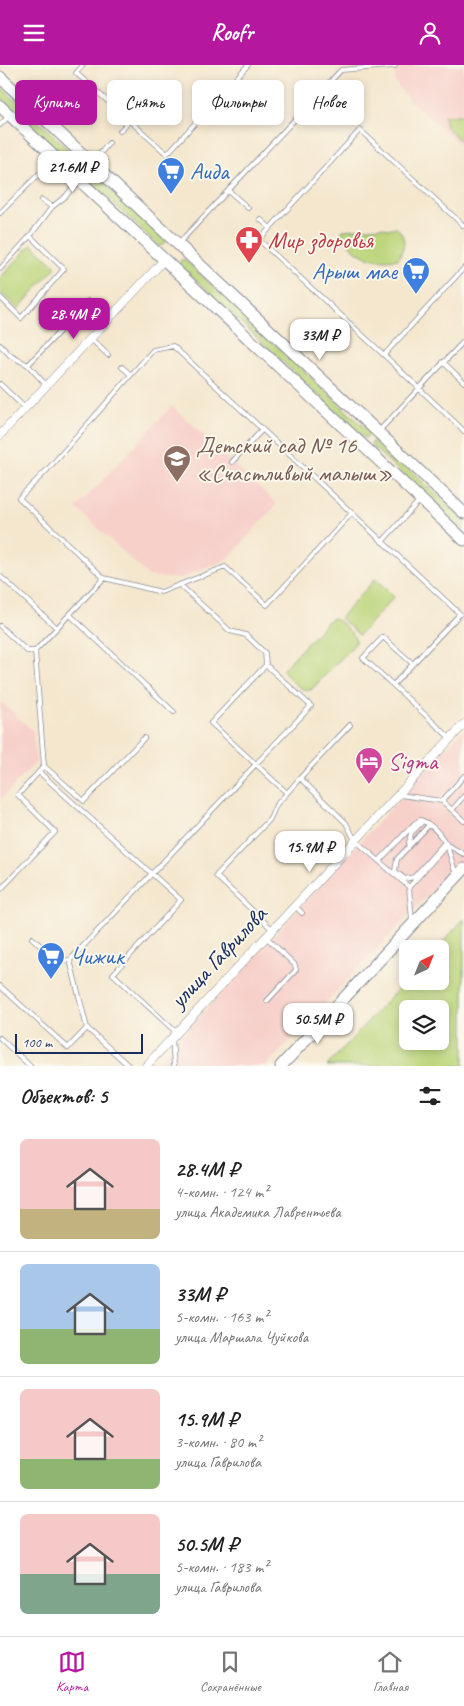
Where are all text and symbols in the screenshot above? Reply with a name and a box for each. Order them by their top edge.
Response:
icon: menu [20,19,48,47]
text: Roofr [211,19,253,47]
icon: person [416,19,444,47]
chip: Купить [15,80,97,125]
chip: Снять [107,80,182,125]
chip: Фильтры [192,80,284,125]
chip: Новое [294,80,364,125]
pin: 21.6M ₽ [27,151,119,193]
supermarket icon: Аида [156,156,186,195]
place label: Аида [190,156,230,186]
text: 21.6M ₽ [49,157,97,177]
pharmacy icon: Мир здоровья [234,225,264,264]
place label: Мир здоровья [268,225,374,255]
place label: Арыш мае [312,256,399,286]
supermarket icon: Арыш мае [401,256,431,295]
pin: 28.4M ₽ [28,297,120,340]
text: 28.4M ₽ [50,304,98,324]
pin: 33M ₽ [285,319,355,361]
text: 33M ₽ [301,325,339,345]
place label: Детский сад № 16 «Счастливый малыш» [196,430,393,488]
school or university icon: Детский сад № 16 «Счастливый малыш» [162,444,192,483]
hotel icon: Sigma [354,746,384,785]
place label: Sigma [388,746,439,776]
pin: 15.9M ₽ [264,831,356,873]
text: 15.9M ₽ [286,837,334,857]
street label: улица Гаврилова [162,899,274,1016]
north arrow [399,940,449,990]
map controls [399,940,449,1050]
supermarket icon: Чижик [36,941,66,980]
place label: Чижик [70,941,126,971]
button: layers [399,1000,449,1050]
pin: 50.5M ₽ [272,1003,364,1045]
text: 50.5M ₽ [294,1009,342,1029]
scale bar [15,1031,142,1054]
text: 100 m [22,1034,52,1051]
icon: filters [416,1082,444,1110]
text: Объектов: 5 [20,1083,108,1109]
text: 28.4M ₽ [175,1156,239,1182]
icon: home [60,1159,120,1219]
text: 4-комн. · 124 m² [175,1182,268,1202]
text: улица Академика Лаврентьева [175,1202,341,1222]
text: 33M ₽ [175,1281,225,1307]
icon: home [60,1284,120,1344]
text: 5-комн. · 163 m² [175,1307,268,1327]
text: улица Маршала Чуйкова [175,1327,308,1347]
text: 15.9M ₽ [175,1406,238,1432]
icon: home [60,1409,120,1469]
text: 3-комн. · 80 m² [175,1432,261,1452]
text: улица Гаврилова [175,1452,261,1472]
text: 50.5M ₽ [175,1531,238,1557]
icon: home [60,1534,120,1594]
text: 5-комн. · 183 m² [175,1557,268,1577]
text: улица Гаврилова [175,1577,261,1597]
tab: Карта [56,1648,88,1695]
tab: Сохранённые [200,1648,261,1695]
tab: Главная [373,1648,408,1695]

